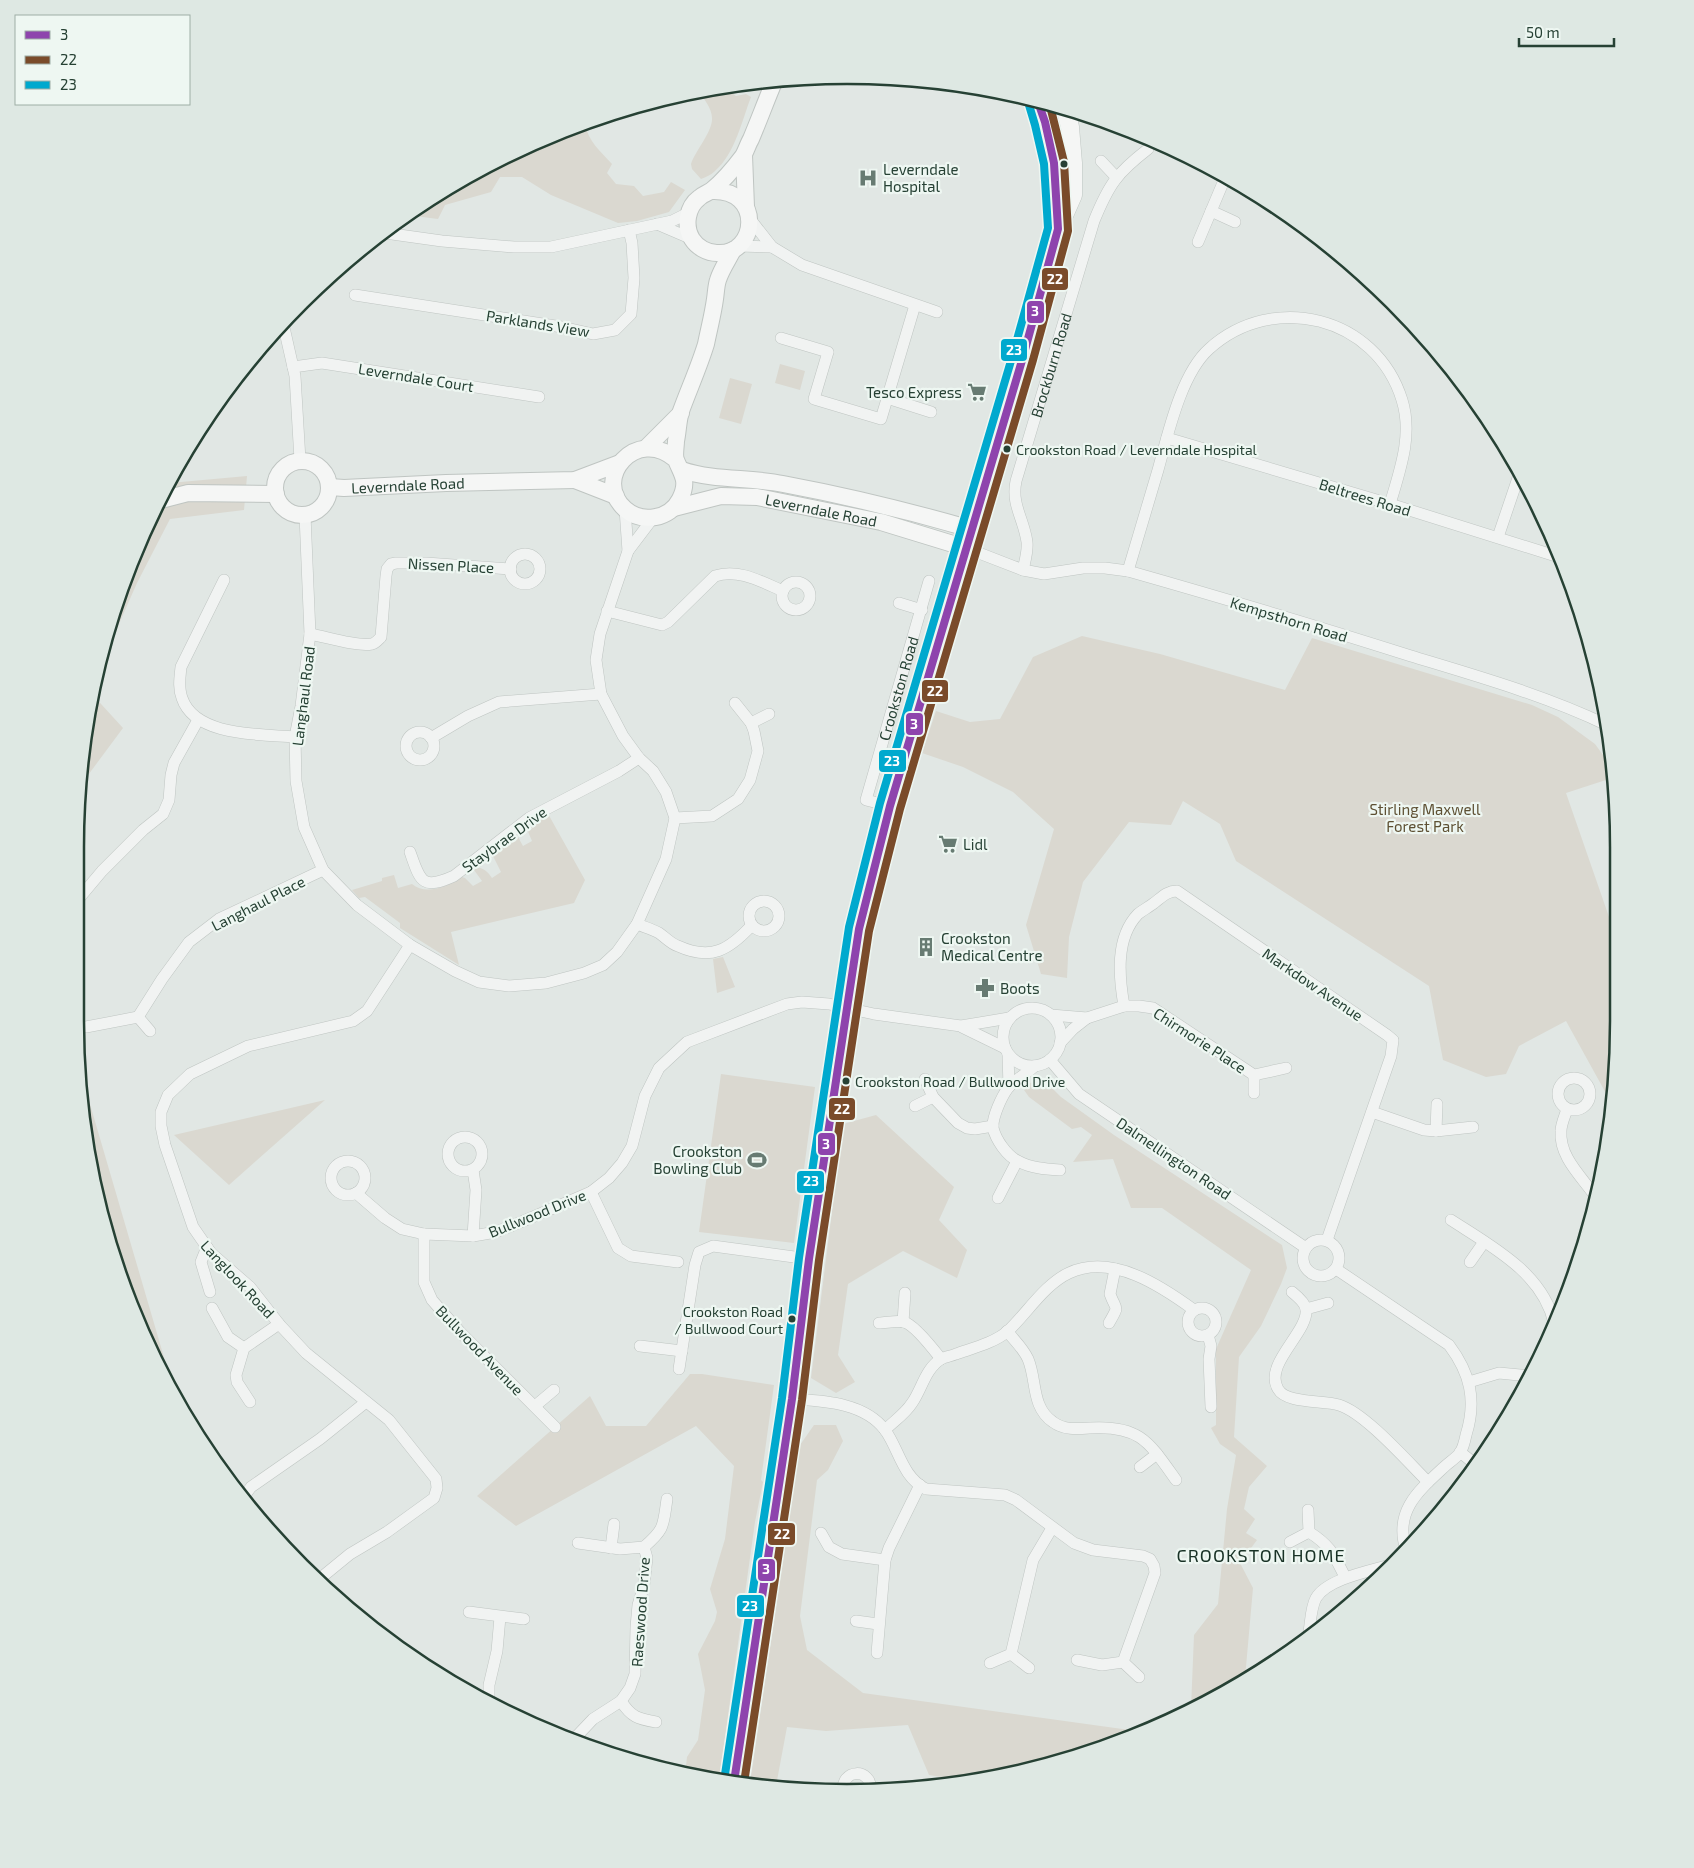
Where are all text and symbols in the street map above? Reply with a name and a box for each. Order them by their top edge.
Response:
legend [15,15,190,105]
scale bar [1519,15,1614,47]
text: 50 m [1526,23,1560,41]
text: 3 [60,25,68,43]
text: 22 [60,50,77,68]
text: 23 [60,75,77,93]
unlabelled marker [1059,159,1069,169]
place label: Leverndale Hospital [883,160,959,195]
hospital icon: Leverndale Hospital [857,167,879,189]
line badge: 22 [1041,267,1069,291]
text: 22 [1047,270,1063,287]
line badge: 3 [1026,300,1045,324]
text: 3 [1031,302,1039,319]
street label: Parklands View [485,306,591,340]
street label: Brockburn Road [1027,311,1075,420]
line badge: 23 [1000,338,1028,362]
text: 23 [1006,341,1022,358]
street label: Leverndale Court [357,359,475,395]
supermarket icon: Tesco Express [966,381,988,403]
place label: Tesco Express [866,383,962,401]
place label: Crookston Road / Leverndale Hospital [1016,441,1258,458]
marker: Crookston Road / Leverndale Hospital [1002,444,1012,454]
street label: Leverndale Road [351,474,465,497]
street label: Beltrees Road [1317,475,1413,519]
street label: Leverndale Road [764,490,879,530]
street label: Nissen Place [407,554,495,576]
street label: Kempsthorn Road [1228,593,1350,645]
street label: Crookston Road [875,634,922,742]
street label: Langhaul Road [288,645,318,747]
line badge: 22 [921,679,949,703]
text: 22 [927,682,943,699]
line badge: 3 [905,712,924,736]
text: 3 [910,715,918,732]
line badge: 23 [878,749,907,773]
text: 23 [884,752,900,769]
park label: Stirling Maxwell Forest Park [1370,800,1481,835]
street label: Staybrae Drive [458,802,550,876]
supermarket icon: Lidl [937,833,959,855]
place label: Lidl [963,835,988,853]
street label: Langhaul Place [208,872,308,934]
place label: Crookston Medical Centre [941,929,1042,964]
building icon: Crookston Medical Centre [915,936,937,958]
street label: Markdow Avenue [1259,944,1367,1024]
pharmacy icon: Boots [974,977,996,999]
place label: Boots [1000,979,1040,997]
street label: Chirmorie Place [1150,1003,1250,1077]
place label: Crookston Road / Bullwood Drive [855,1073,1065,1090]
marker: Crookston Road / Bullwood Drive [841,1076,851,1086]
line badge: 22 [828,1097,856,1121]
text: 22 [834,1100,850,1117]
street label: Dalmellington Road [1113,1113,1235,1203]
line badge: 3 [817,1132,836,1156]
text: 3 [822,1135,830,1152]
place label: Crookston Bowling Club [653,1142,742,1177]
sports icon: Crookston Bowling Club [746,1149,768,1171]
line badge: 23 [796,1170,825,1194]
text: 23 [803,1172,819,1189]
street label: Bullwood Drive [486,1185,588,1241]
street label: Langlook Road [197,1236,279,1322]
street label: Bullwood Avenue [433,1301,527,1399]
place label: Crookston Road / Bullwood Court [674,1303,783,1337]
marker: Crookston Road / Bullwood Court [787,1314,797,1324]
line badge: 22 [767,1522,796,1546]
text: 22 [774,1525,790,1542]
district label: CROOKSTON HOME [1176,1544,1346,1566]
street label: Raeswood Drive [627,1556,653,1668]
line badge: 3 [757,1558,776,1582]
text: 3 [762,1560,770,1577]
line badge: 23 [736,1594,765,1618]
text: 23 [742,1597,758,1614]

